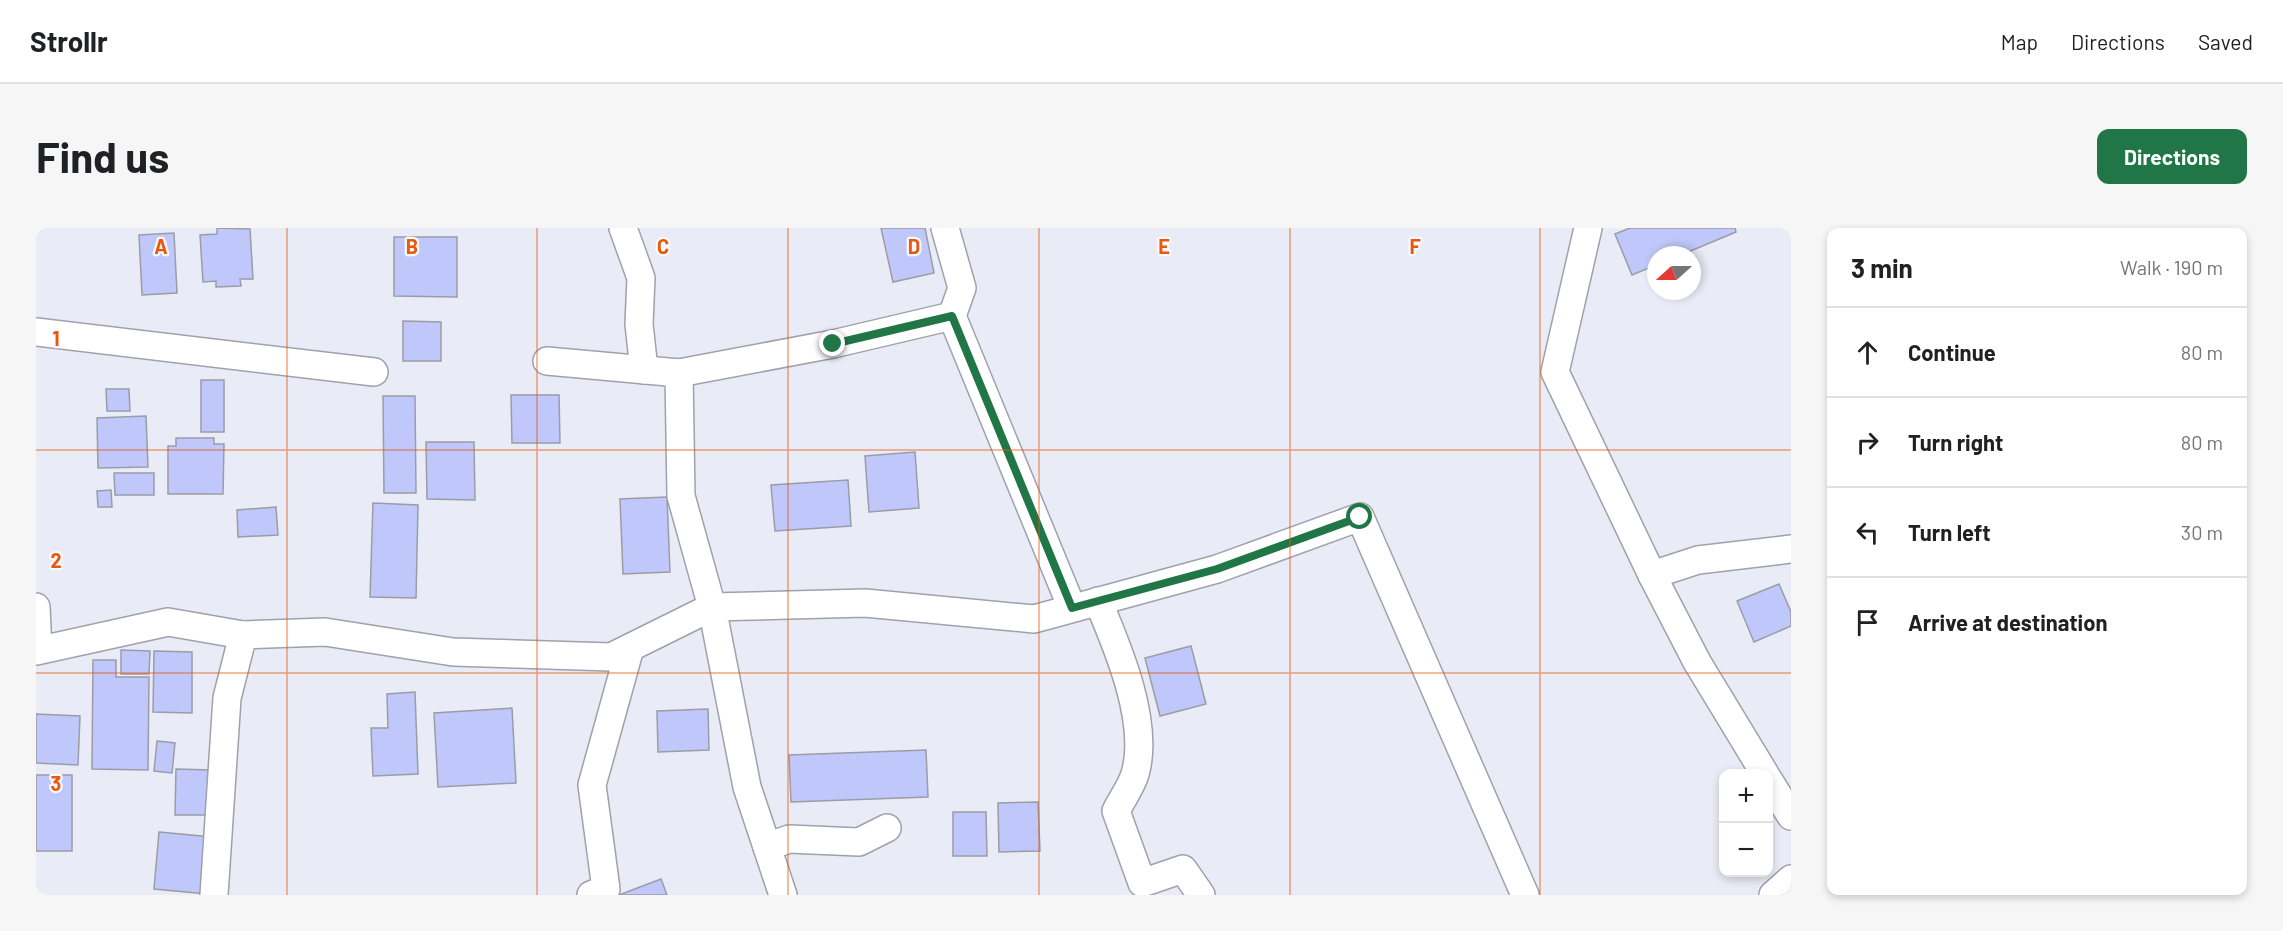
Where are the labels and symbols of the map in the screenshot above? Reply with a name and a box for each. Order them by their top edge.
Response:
text: A [154,234,168,258]
text: B [406,234,418,258]
text: C [657,234,669,258]
text: D [908,234,920,258]
text: E [1158,234,1170,258]
text: F [1409,234,1421,258]
north arrow [1647,246,1701,300]
text: 1 [52,326,60,350]
route end [819,330,845,356]
route start [1346,503,1372,529]
text: 2 [50,548,62,572]
text: 3 [51,771,61,795]

